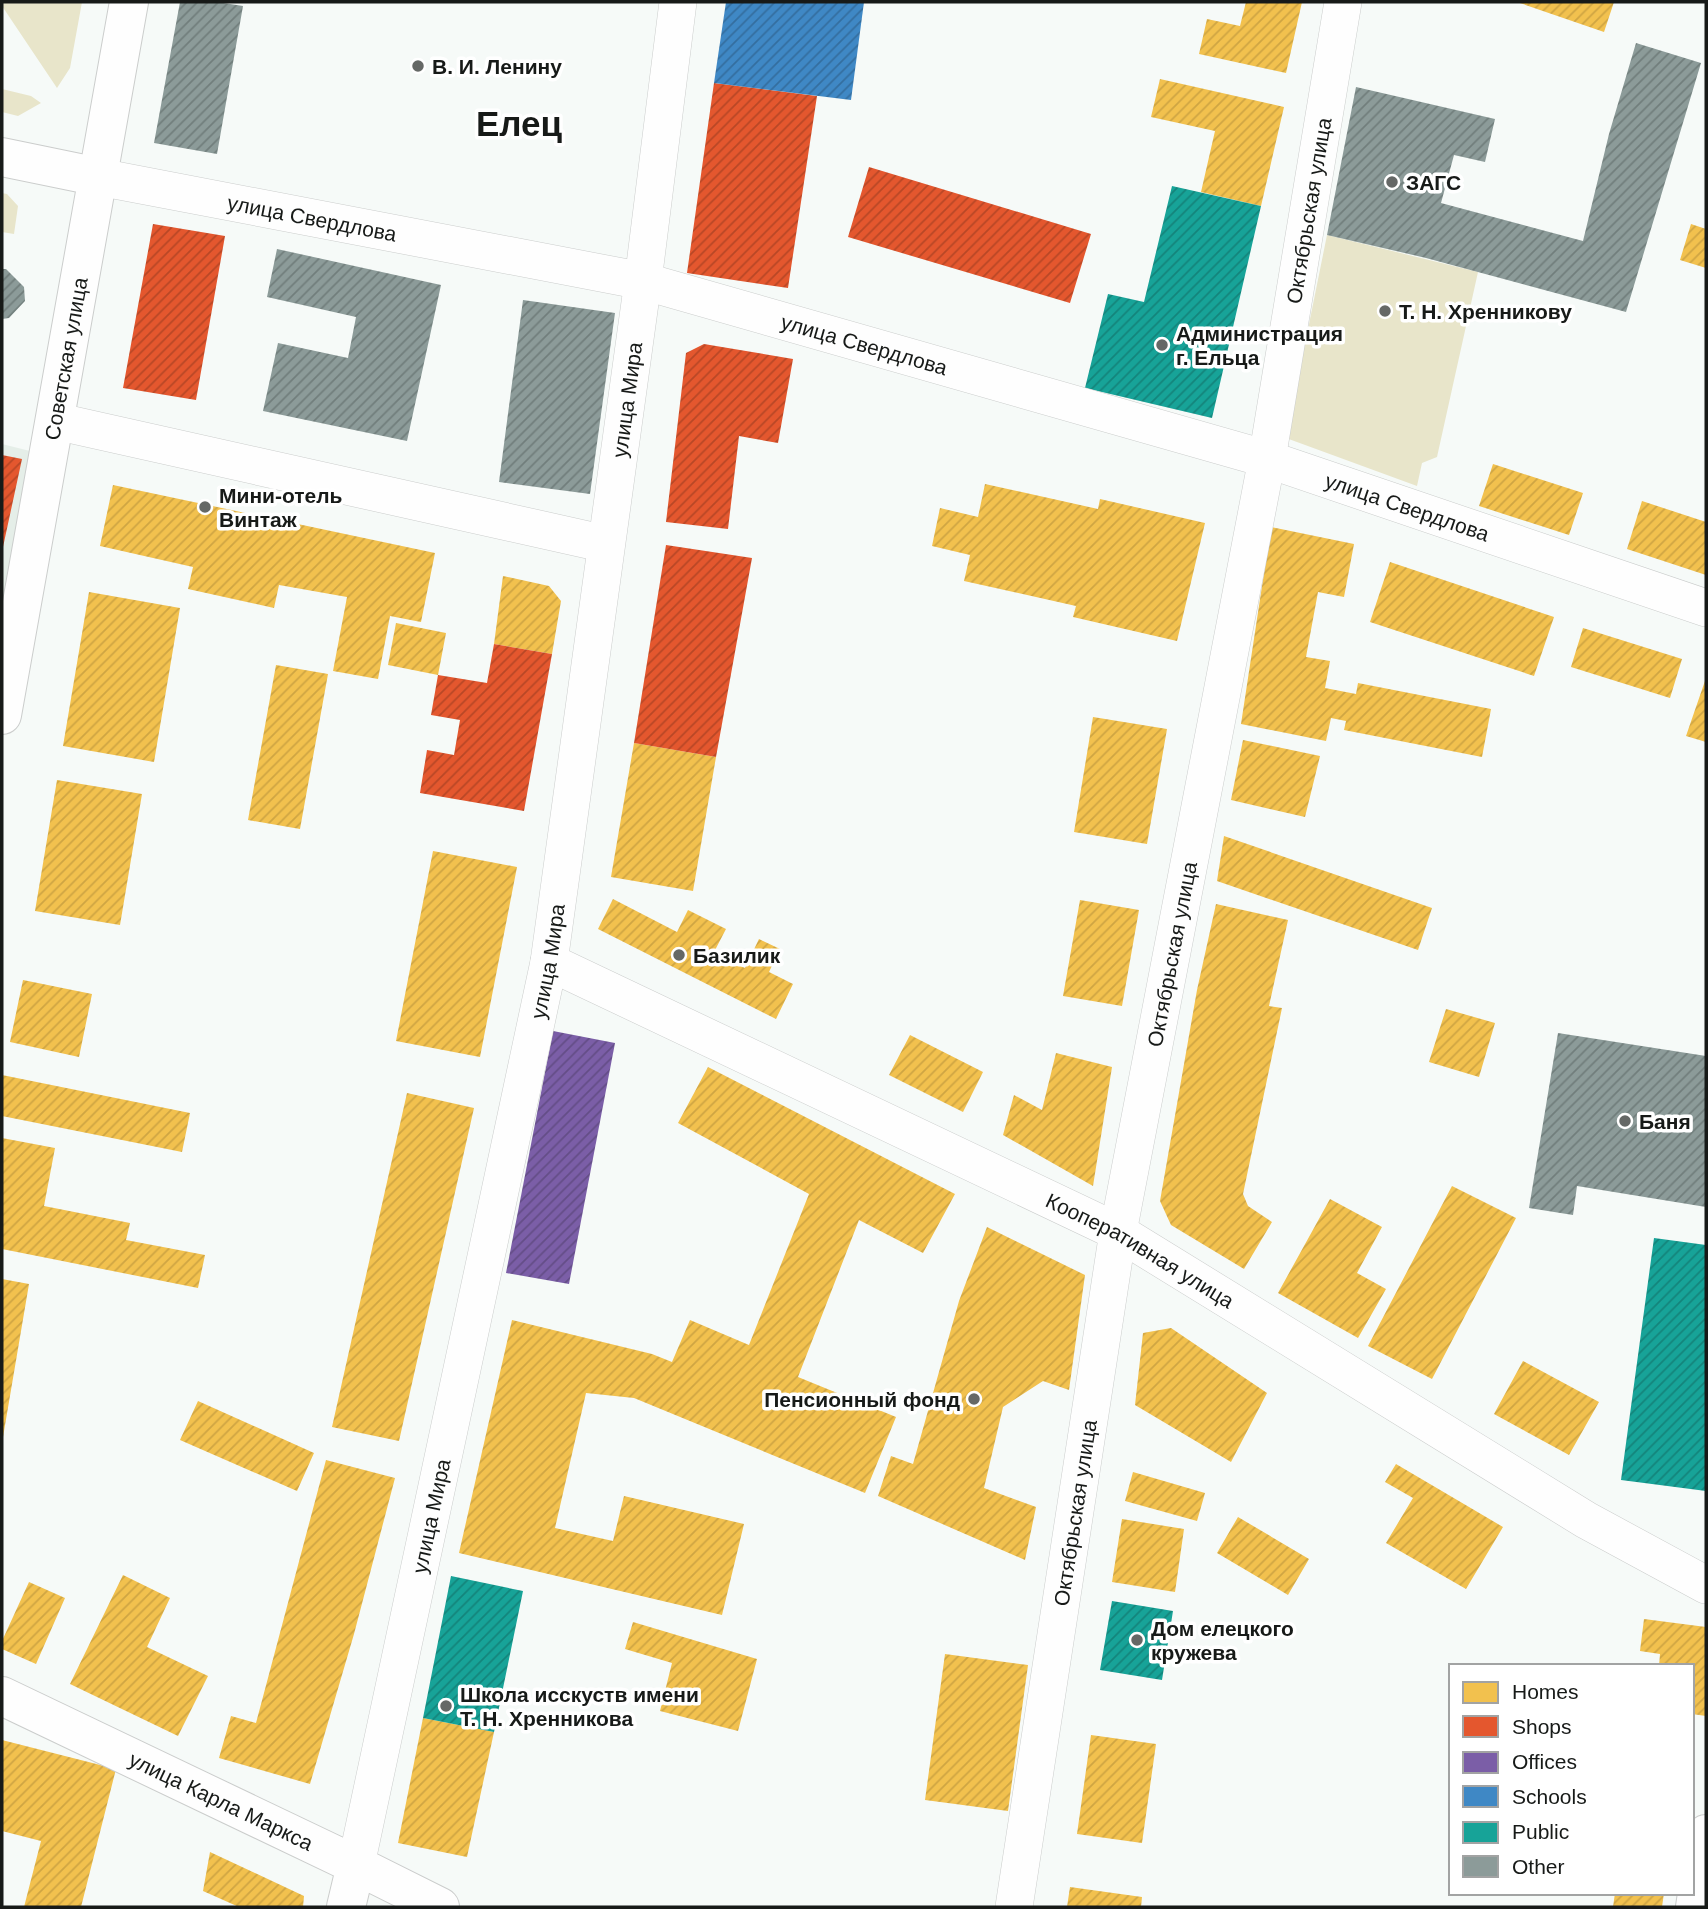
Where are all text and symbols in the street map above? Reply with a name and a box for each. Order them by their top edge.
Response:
place label: В. И. Ленину [432,55,562,78]
marker: В. И. Ленину [410,58,426,74]
district label: Елец [476,104,563,143]
street label: Октябрьская улица [1282,116,1335,305]
place label: ЗАГС [1406,171,1461,194]
marker: ЗАГС [1384,174,1400,190]
street label: улица Свердлова [226,190,399,245]
street label: Советская улица [40,275,91,442]
place label: Т. Н. Хренникову [1399,300,1572,323]
marker: Т. Н. Хренникову [1377,303,1393,319]
street label: улица Свердлова [779,310,950,379]
place label: Администрация г. Ельца [1176,322,1343,369]
marker: Администрация г. Ельца [1154,337,1170,353]
street label: улица Мира [607,340,646,459]
street label: улица Свердлова [1322,468,1493,545]
place label: Мини-отель Винтаж [219,484,343,531]
marker: Мини-отель Винтаж [197,499,213,515]
street label: Октябрьская улица [1142,859,1201,1049]
street label: улица Мира [526,902,568,1021]
place label: Базилик [693,944,781,967]
marker: Базилик [671,947,687,963]
place label: Баня [1639,1110,1691,1133]
marker: Баня [1617,1113,1633,1129]
street label: Кооперативная улица [1043,1188,1239,1312]
place label: Пенсионный фонд [764,1388,960,1411]
marker: Пенсионный фонд [966,1391,982,1407]
street label: Октябрьская улица [1049,1418,1101,1607]
street label: улица Мира [407,1456,454,1575]
place label: Дом елецкого кружева [1151,1617,1294,1664]
marker: Дом елецкого кружева [1129,1632,1145,1648]
legend [1449,1664,1694,1895]
text: Homes [1512,1680,1579,1703]
place label: Школа исскуств имени Т. Н. Хренникова [460,1683,699,1730]
marker: Школа исскуств имени Т. Н. Хренникова [438,1698,454,1714]
text: Shops [1512,1715,1572,1738]
street label: улица Карла Маркса [126,1747,317,1855]
text: Offices [1512,1750,1577,1773]
text: Schools [1512,1785,1587,1808]
text: Public [1512,1820,1569,1843]
text: Other [1512,1855,1565,1878]

